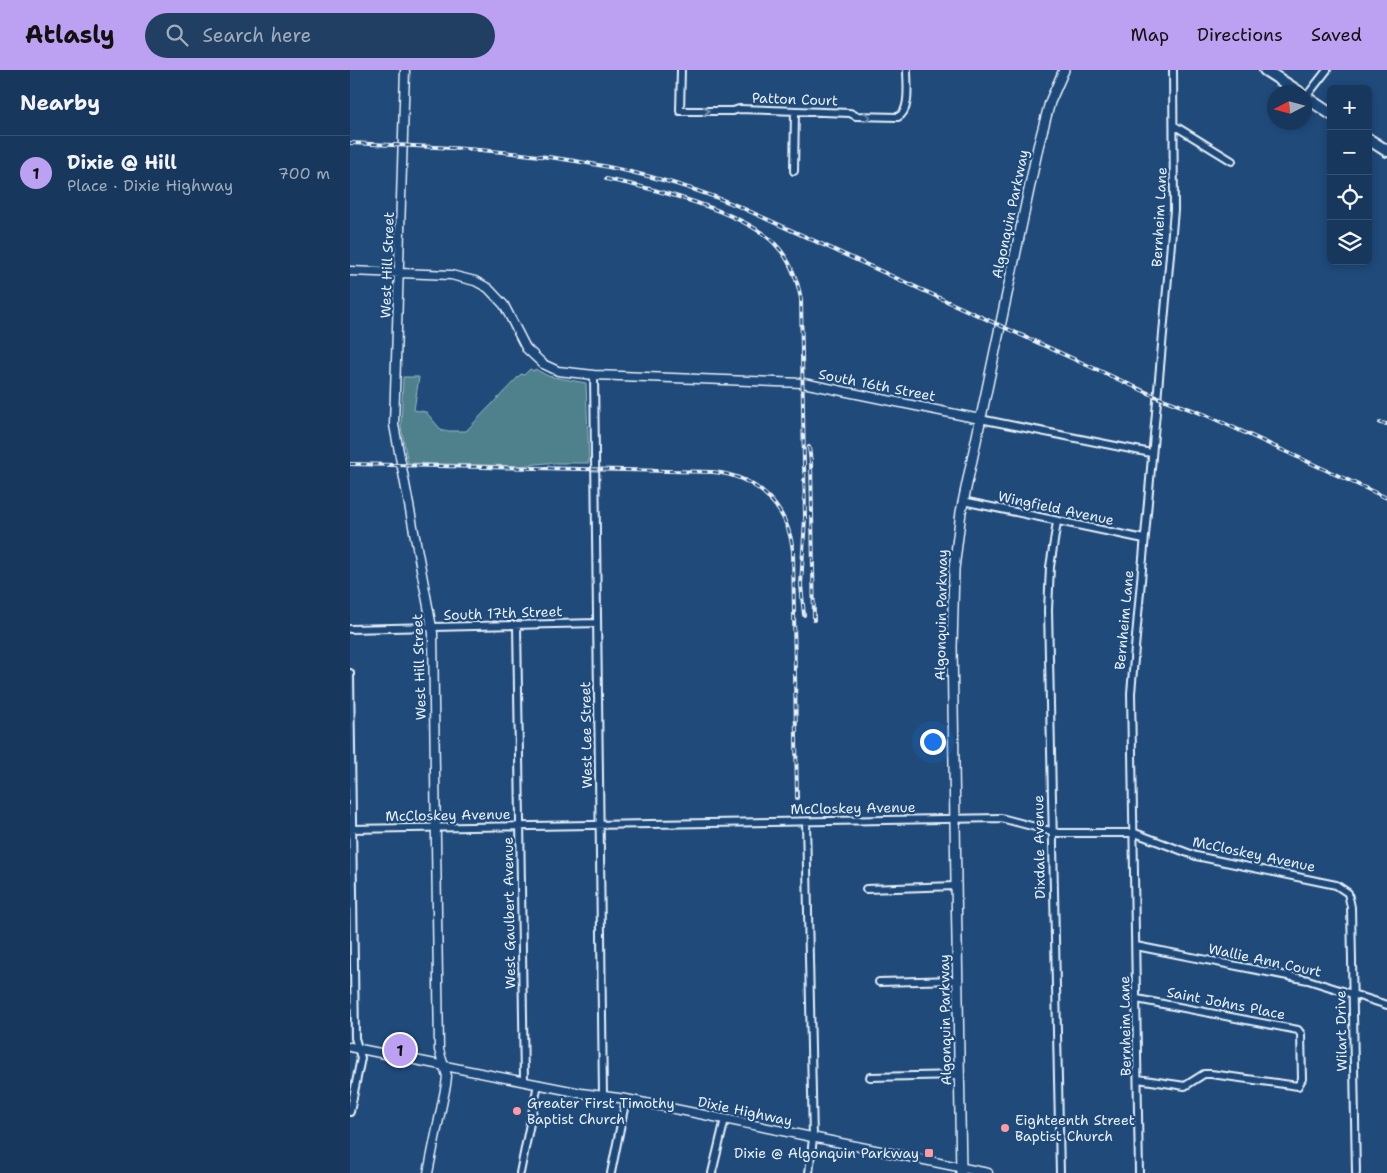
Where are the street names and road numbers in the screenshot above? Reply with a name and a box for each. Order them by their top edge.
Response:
street label: Patton Court [752,88,838,110]
street label: Algonquin Parkway [988,148,1032,280]
street label: Bernheim Lane [1147,167,1171,267]
street label: West Hill Street [376,211,398,319]
street label: South 16th Street [817,365,937,405]
street label: Wingfield Avenue [996,487,1116,529]
street label: Algonquin Parkway [931,549,951,681]
street label: Bernheim Lane [1111,569,1137,671]
street label: South 17th Street [443,602,563,624]
street label: West Hill Street [408,613,430,721]
street label: West Lee Street [576,681,596,789]
street label: Dixdale Avenue [1029,795,1049,899]
street label: McCloskey Avenue [790,798,916,818]
street label: McCloskey Avenue [385,805,511,825]
street label: McCloskey Avenue [1191,832,1317,876]
street label: West Gaulbert Avenue [499,837,519,989]
street label: Wallie Ann Court [1207,939,1323,981]
street label: Algonquin Parkway [935,954,955,1086]
street label: Bernheim Lane [1115,976,1135,1076]
street label: Saint Johns Place [1165,983,1287,1023]
street label: Wilart Drive [1331,990,1351,1072]
street label: Dixie Highway [696,1092,794,1130]

